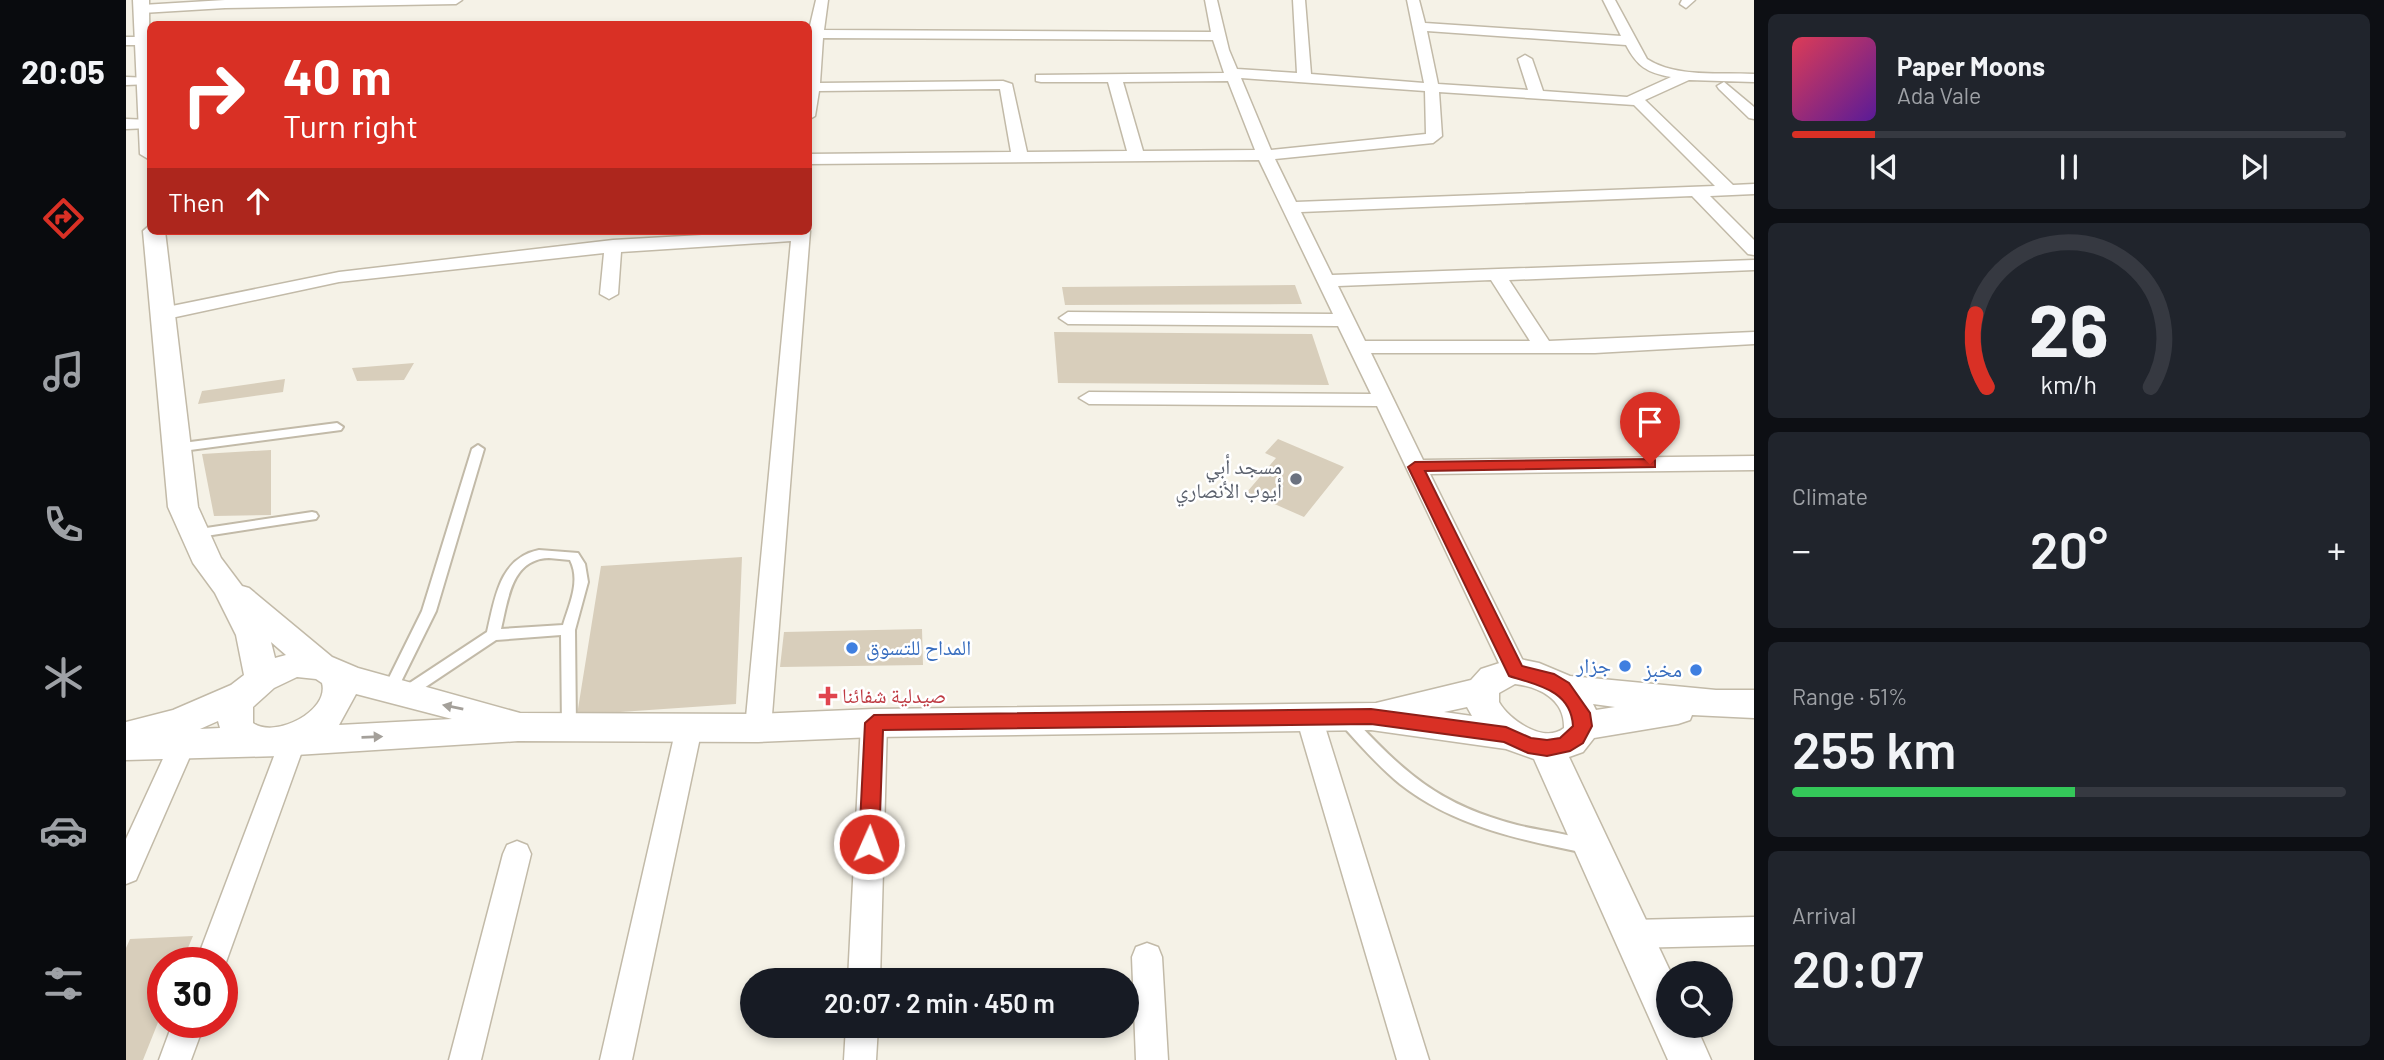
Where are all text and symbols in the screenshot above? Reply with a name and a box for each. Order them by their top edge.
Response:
text: 40 m [283,46,391,105]
icon: right [168,49,259,140]
text: Paper Moons [1897,50,2045,81]
text: 20:05 [21,52,105,90]
text: Ada Vale [1897,81,1981,109]
text: Turn right [283,106,418,144]
icon: previous [1865,148,1903,186]
icon: pause [2050,148,2088,186]
icon: next [2235,148,2273,186]
icon: ahead [239,182,277,220]
text: Then [168,186,225,217]
icon: directions [39,194,88,243]
text: 26 [2029,284,2109,372]
icon: music [39,347,88,396]
text: km/h [2041,369,2097,399]
pin [1620,392,1680,464]
icon: arrive [1631,403,1669,441]
place label: مسجد أبي أيوب الأنصاري [1175,453,1282,507]
marker: مسجد أبي أيوب الأنصاري [1288,471,1304,487]
text: Climate [1792,482,1868,510]
icon: phone [39,500,88,549]
text: 20° [2030,517,2108,579]
text: − [1792,526,1811,572]
text: + [2327,526,2346,572]
place label: المداح للتسوق [866,634,971,661]
marker: المداح للتسوق [844,640,860,656]
place label: جزار [1575,652,1611,677]
icon: climate [39,653,88,702]
place label: مخبز [1643,656,1682,682]
marker: جزار [1617,658,1633,674]
marker: مخبز [1688,662,1704,678]
place label: صيدلية شفائنا [842,682,946,707]
text: Range · 51% [1792,682,1908,710]
marker: صيدلية شفائنا [820,688,836,704]
one-way arrow [442,701,464,712]
text: 255 km [1792,717,1956,779]
one-way arrow [362,732,384,743]
icon: car [39,806,88,855]
position arrow [832,807,906,881]
text: Arrival [1792,901,1856,929]
text: 20:07 [1792,936,1924,998]
speed limit sign: 30 [147,947,238,1038]
icon: filters [39,959,88,1008]
map controls [1656,961,1733,1038]
button: search [1656,961,1733,1038]
text: 20:07 · 2 min · 450 m [824,987,1055,1018]

